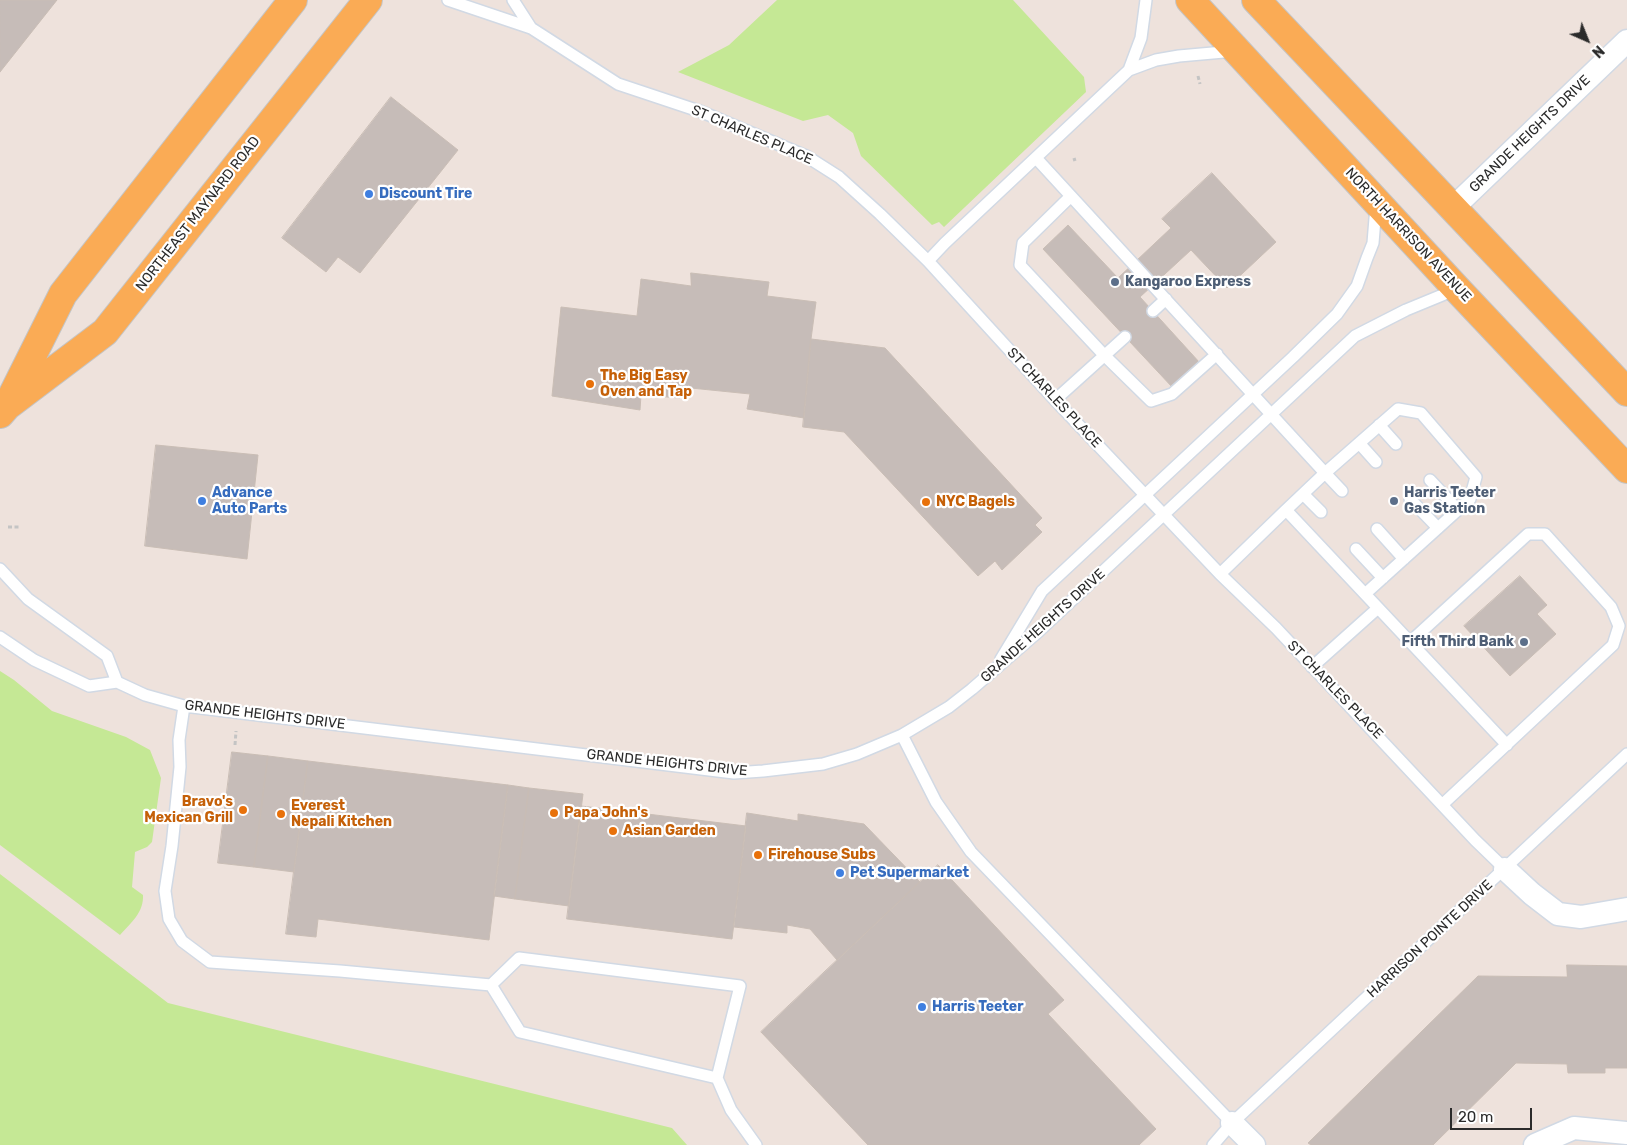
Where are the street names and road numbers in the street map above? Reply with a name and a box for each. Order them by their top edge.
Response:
street label: GRANDE HEIGHTS DRIVE [1466,72,1594,196]
street label: ST CHARLES PLACE [689,102,815,168]
street label: NORTHEAST MAYNARD ROAD [132,133,264,295]
street label: NORTH HARRISON AVENUE [1341,165,1475,305]
street label: ST CHARLES PLACE [1003,345,1105,451]
street label: GRANDE HEIGHTS DRIVE [977,566,1109,686]
street label: ST CHARLES PLACE [1284,637,1386,743]
street label: GRANDE HEIGHTS DRIVE [184,697,346,733]
street label: GRANDE HEIGHTS DRIVE [586,746,748,780]
street label: HARRISON POINTE DRIVE [1364,877,1496,1001]

